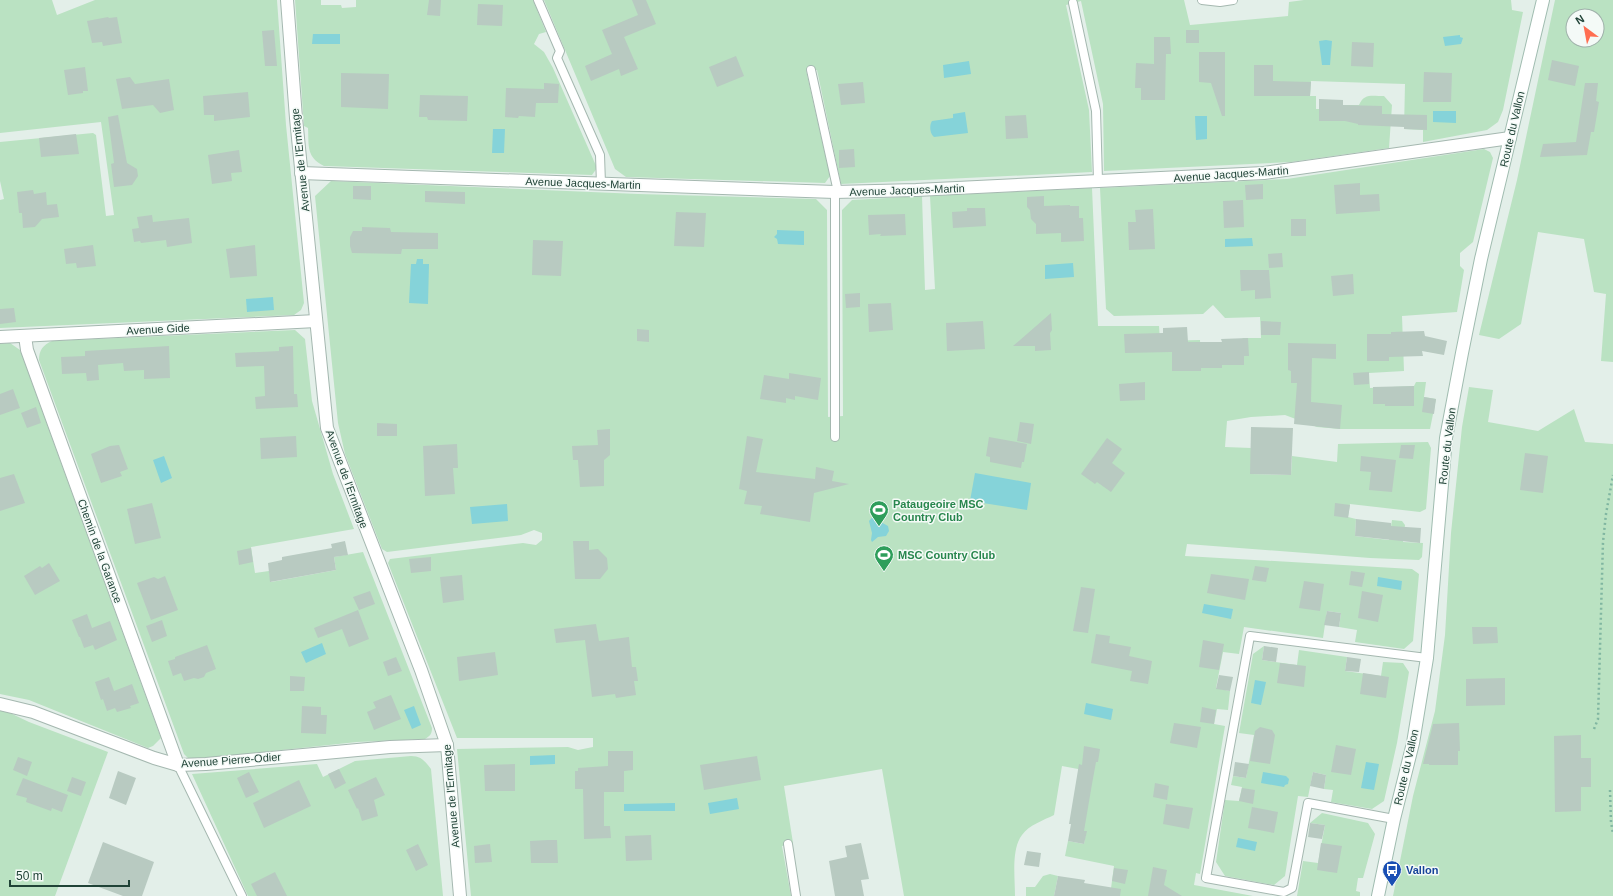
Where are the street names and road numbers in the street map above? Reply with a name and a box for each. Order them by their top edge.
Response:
street label: Route du Vallon [1497,90,1527,168]
street label: Avenue de l'Ermitage [289,108,311,212]
street label: Avenue Jacques-Martin [1173,164,1289,184]
street label: Avenue Jacques-Martin [525,175,641,191]
street label: Avenue Jacques-Martin [849,182,965,198]
street label: Avenue Gide [126,321,190,337]
street label: Route du Vallon [1436,407,1458,485]
street label: Avenue de l'Ermitage [324,428,370,530]
street label: Chemin de la Garance [76,497,124,605]
street label: Route du Vallon [1391,728,1421,806]
street label: Avenue de l'Ermitage [440,744,462,848]
street label: Avenue Pierre-Odier [181,751,282,769]

